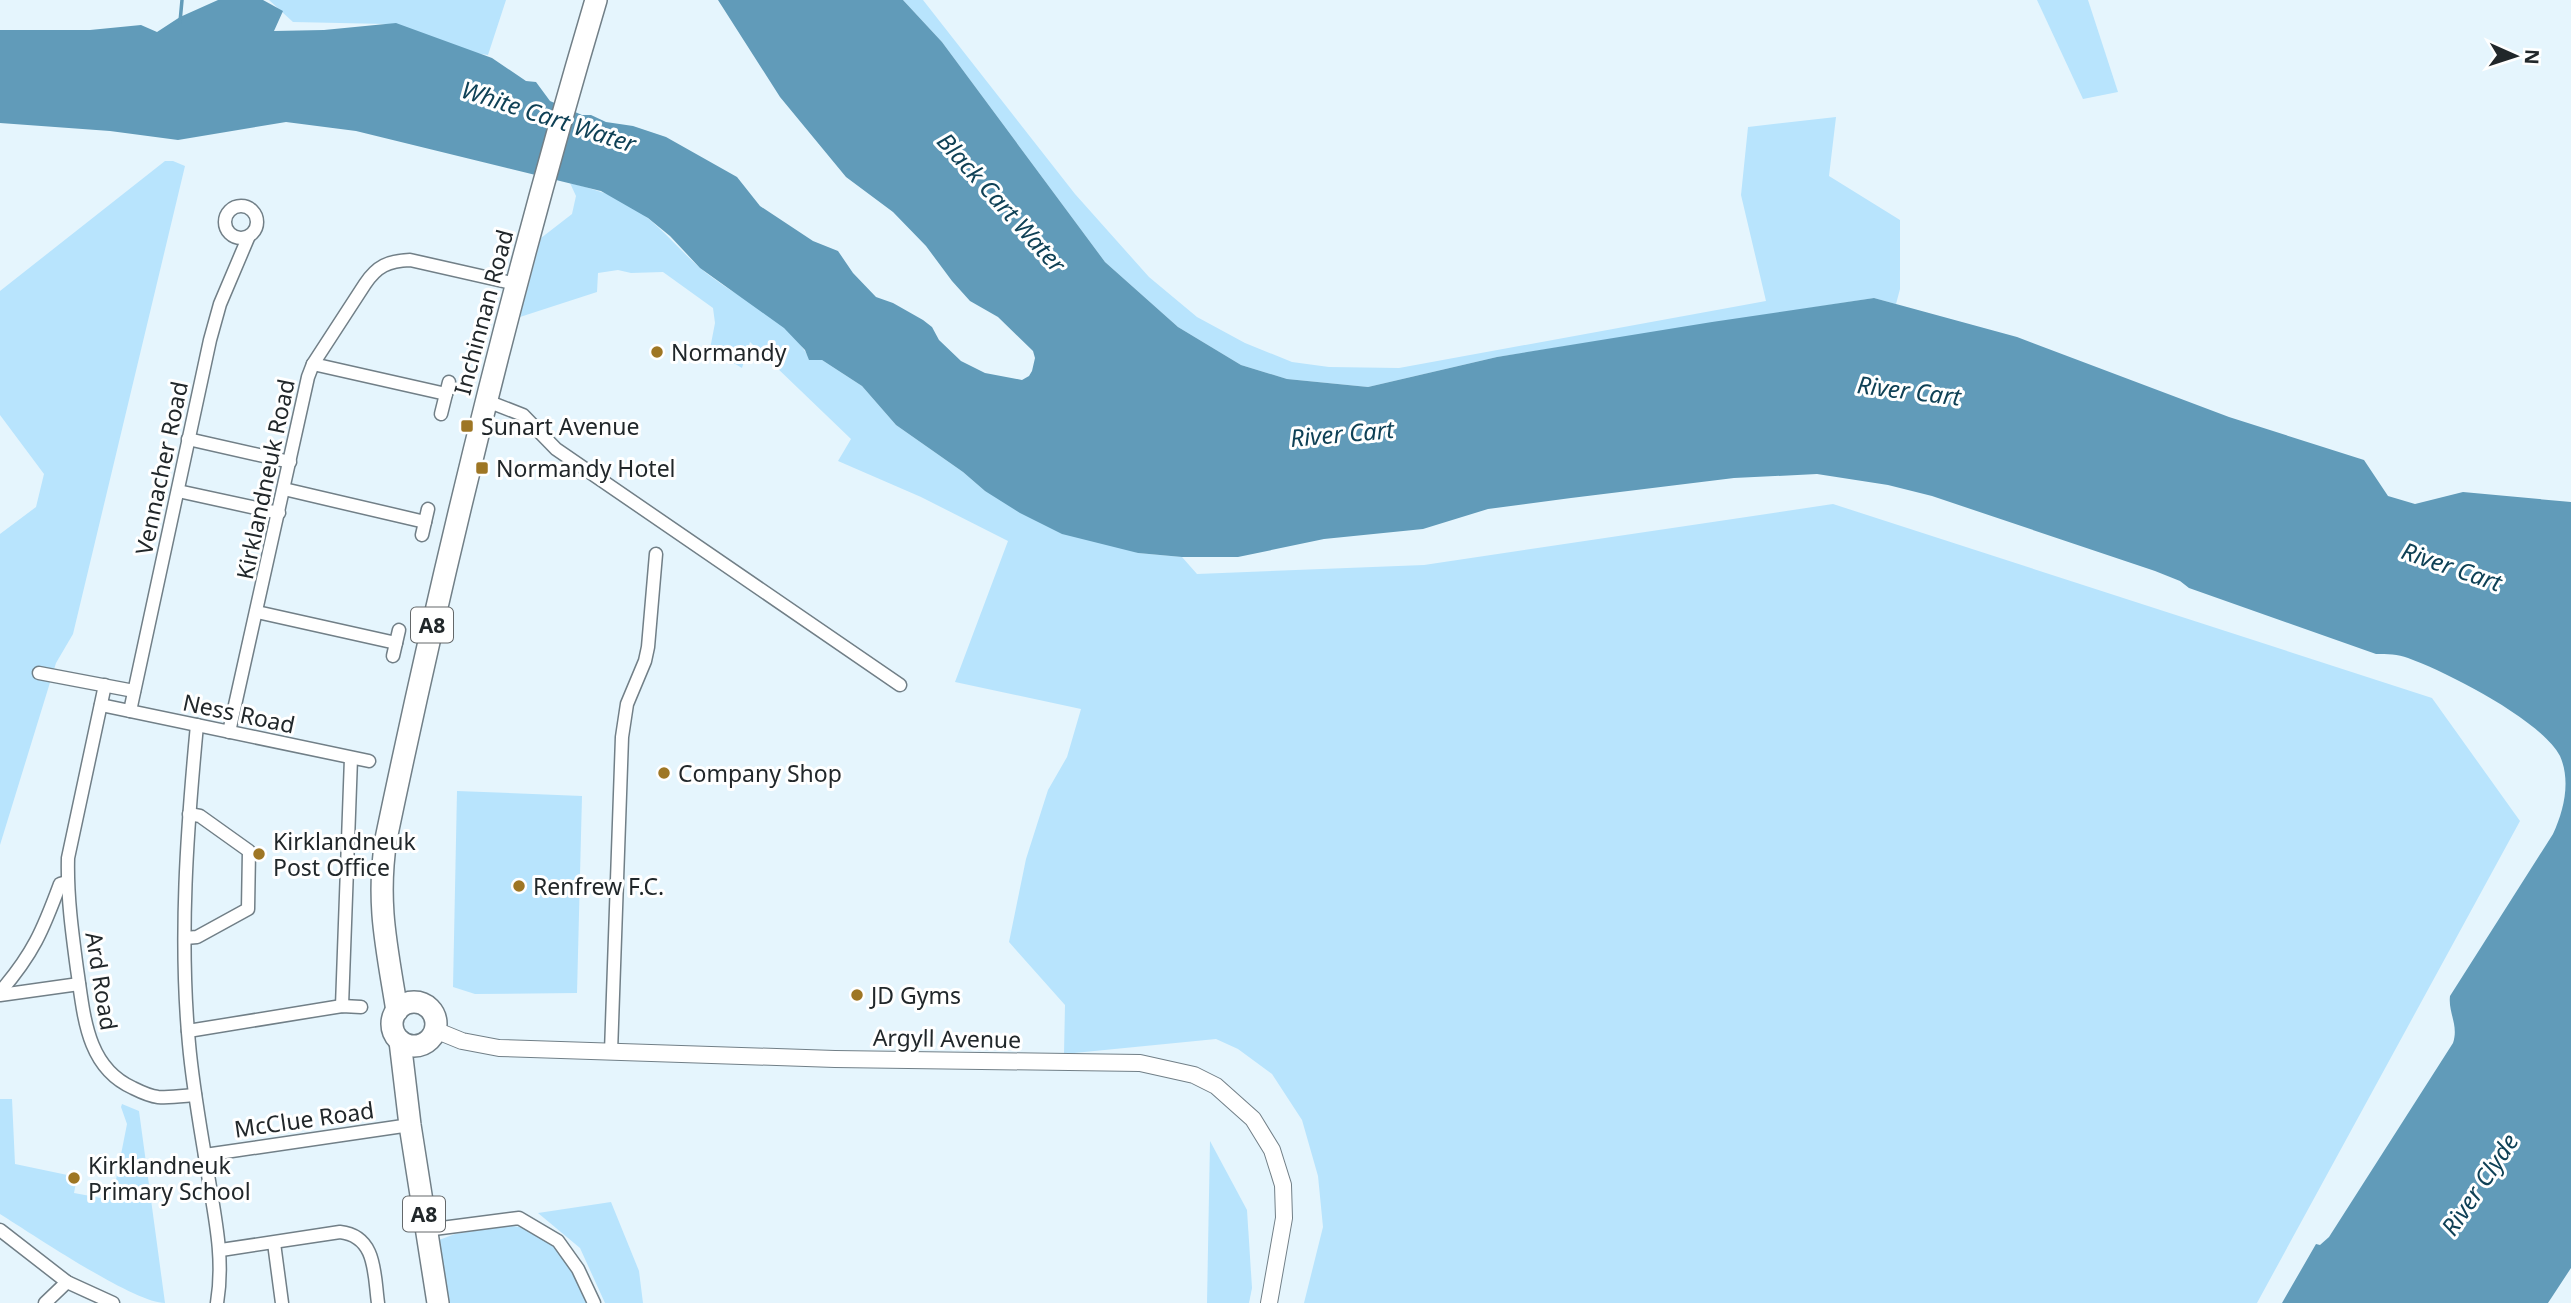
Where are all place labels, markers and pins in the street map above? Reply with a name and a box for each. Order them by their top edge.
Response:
place label: Normandy [671,336,787,368]
marker: Normandy [649,344,665,360]
place label: Sunart Avenue [481,410,640,442]
marker: Sunart Avenue [459,418,475,434]
place label: Normandy Hotel [496,452,676,484]
marker: Normandy Hotel [474,460,490,476]
place label: Company Shop [678,757,842,789]
marker: Company Shop [656,765,672,781]
place label: Kirklandneuk Post Office [273,825,417,883]
marker: Kirklandneuk Post Office [251,846,267,862]
place label: Renfrew F.C. [533,870,664,902]
marker: Renfrew F.C. [511,878,527,894]
place label: JD Gyms [869,979,961,1011]
marker: JD Gyms [849,987,865,1003]
place label: Kirklandneuk Primary School [88,1149,251,1207]
marker: Kirklandneuk Primary School [66,1170,82,1186]

